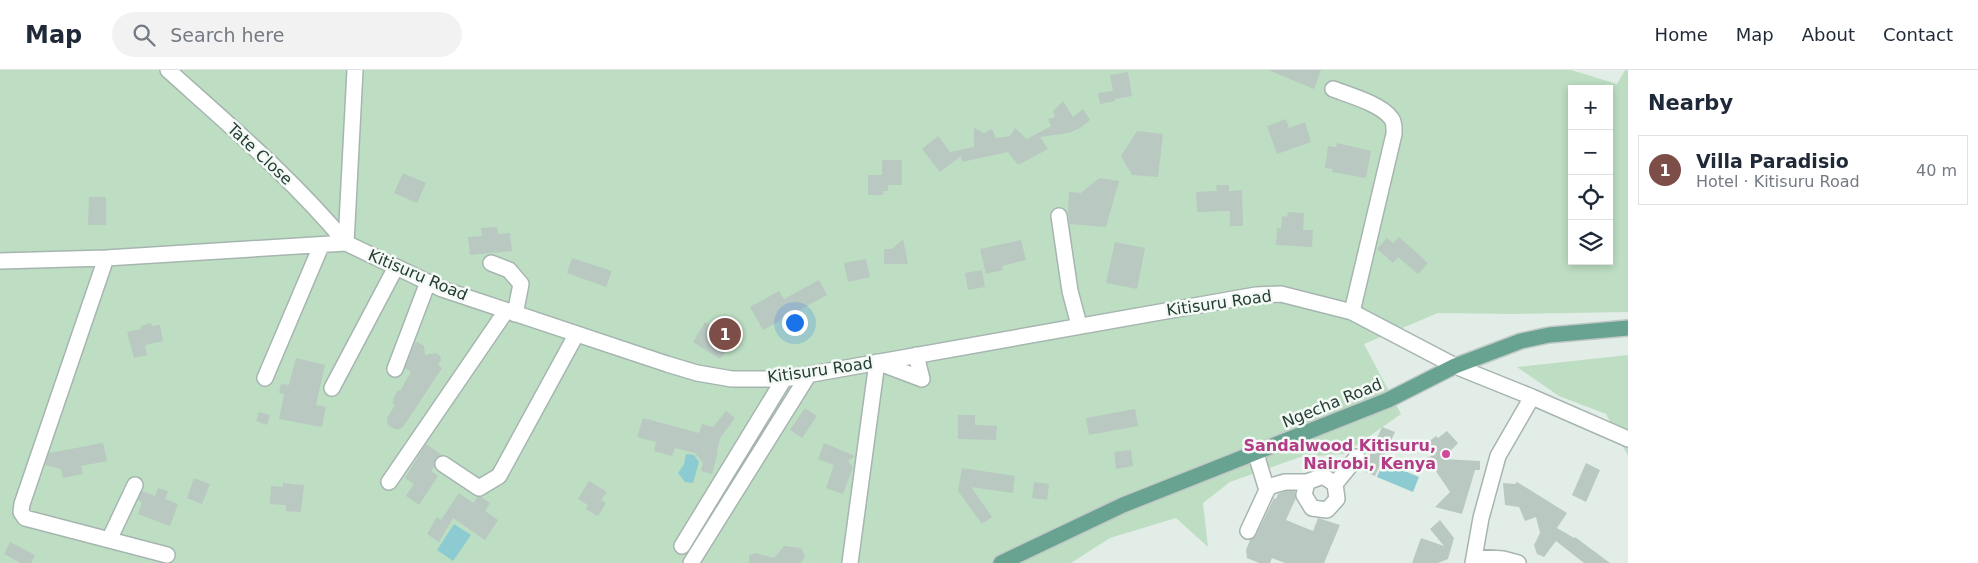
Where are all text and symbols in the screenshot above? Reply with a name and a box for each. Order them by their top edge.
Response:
search box [112,12,462,57]
text: Map [25,21,82,49]
icon: search [130,21,158,49]
text: Search here [170,24,284,46]
text: Home [1655,24,1708,45]
text: Map [1736,24,1774,45]
text: About [1802,24,1855,45]
text: Contact [1883,24,1953,45]
map controls [1568,85,1613,265]
button: + [1568,85,1613,130]
text: Nearby [1648,91,1733,115]
street label: Tate Close [223,119,296,189]
button: − [1568,130,1613,175]
text: Villa Paradisio [1696,150,1849,172]
text: 1 [1659,161,1671,180]
text: 40 m [1916,161,1957,180]
text: Hotel · Kitisuru Road [1696,172,1860,191]
button: locate [1568,175,1613,220]
button: layers [1568,220,1613,265]
street label: Kitisuru Road [365,246,471,304]
street label: Kitisuru Road [1165,286,1273,320]
your location [782,310,808,336]
pin: 1 [709,315,741,353]
street label: Kitisuru Road [766,353,874,387]
street label: Ngecha Road [1279,374,1385,432]
place label: Sandalwood Kitisuru, Nairobi, Kenya [1243,436,1436,473]
marker: Sandalwood Kitisuru, Nairobi, Kenya [1440,448,1452,460]

